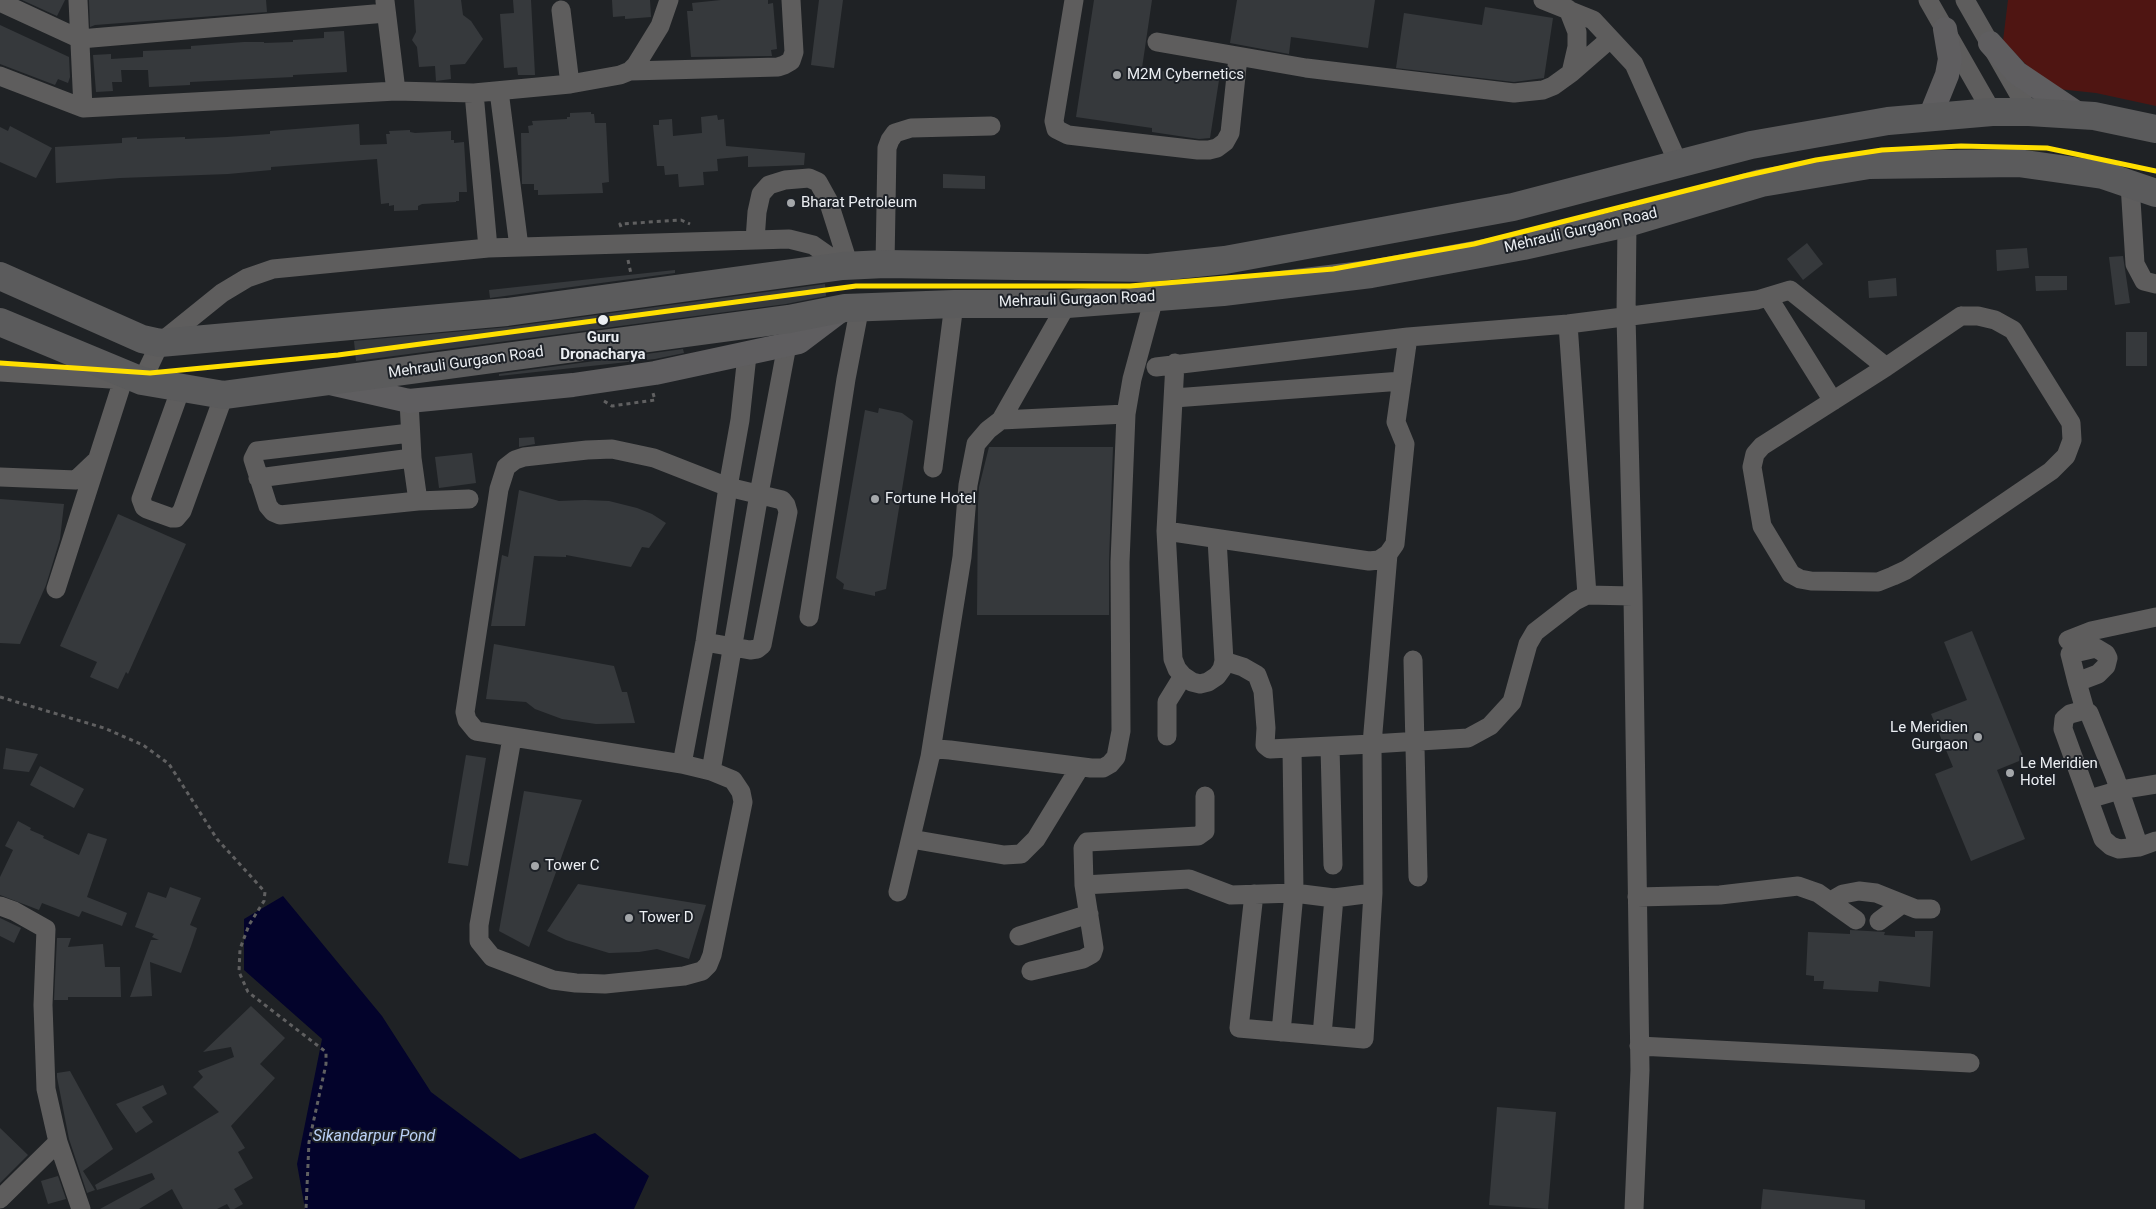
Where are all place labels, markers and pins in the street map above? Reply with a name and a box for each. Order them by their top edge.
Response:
place label: M2M Cybernetics [1127,66,1244,84]
marker: M2M Cybernetics [1111,69,1123,81]
place label: Bharat Petroleum [801,194,917,212]
marker: Bharat Petroleum [785,197,797,209]
marker: Guru Dronacharya [596,313,610,327]
place label: Guru Dronacharya [560,329,646,364]
place label: Fortune Hotel [885,490,976,508]
marker: Fortune Hotel [869,493,881,505]
place label: Le Meridien Gurgaon [1890,719,1968,754]
marker: Le Meridien Gurgaon [1972,731,1984,743]
place label: Le Meridien Hotel [2020,755,2098,790]
marker: Le Meridien Hotel [2004,767,2016,779]
place label: Tower C [545,857,600,875]
marker: Tower C [529,860,541,872]
place label: Tower D [639,909,694,927]
marker: Tower D [623,912,635,924]

